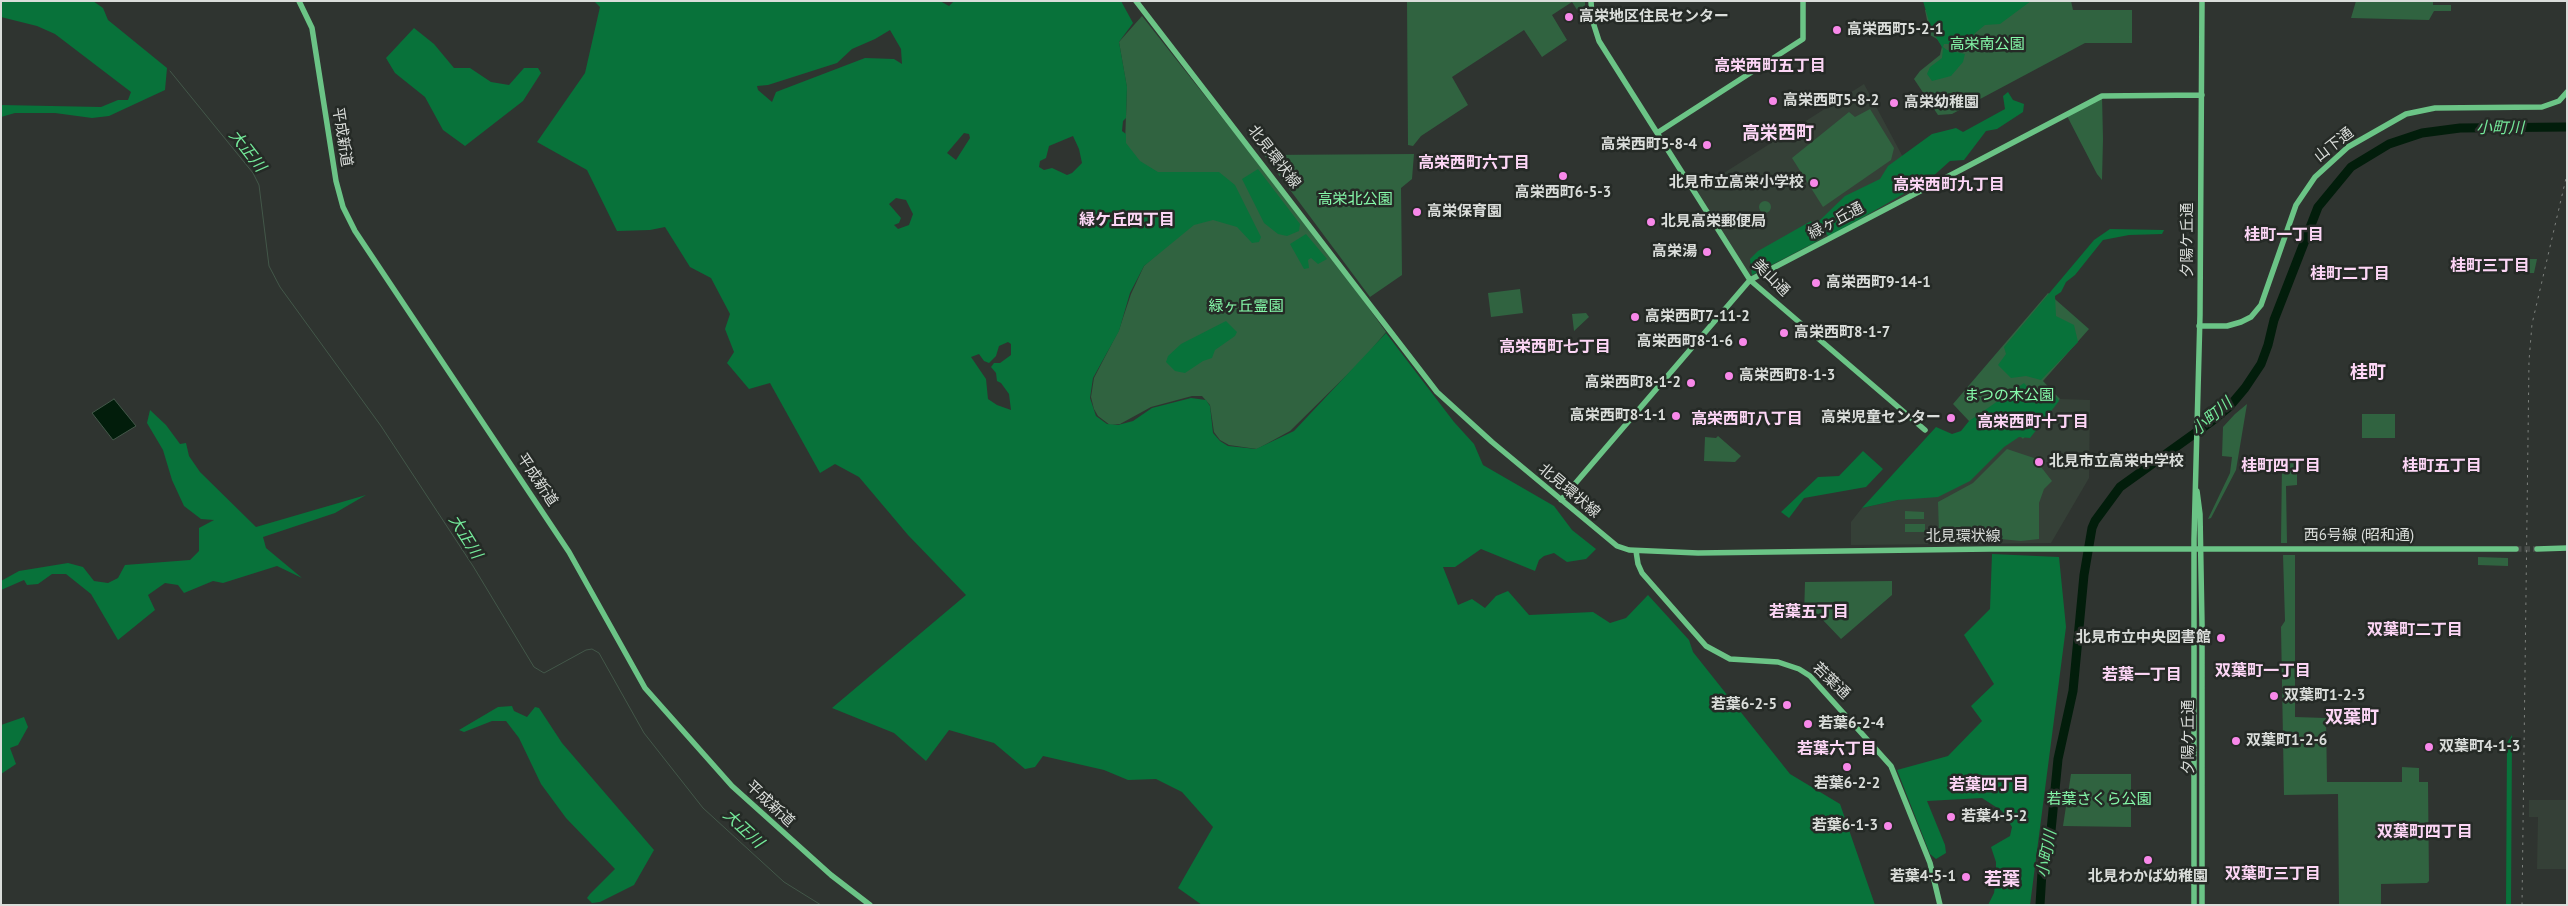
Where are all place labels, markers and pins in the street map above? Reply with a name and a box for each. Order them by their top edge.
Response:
place label: 高栄地区住民センター [1579,8,1729,26]
marker: 高栄地区住民センター [1563,11,1575,23]
place label: 高栄西町5-2-1 [1847,21,1943,39]
marker: 高栄西町5-2-1 [1831,24,1843,36]
place label: 高栄西町5-8-2 [1783,92,1879,110]
place label: 高栄幼稚園 [1904,94,1979,112]
marker: 高栄西町5-8-2 [1767,95,1779,107]
marker: 高栄幼稚園 [1888,97,1900,109]
place label: 高栄西町5-8-4 [1601,136,1697,154]
marker: 高栄西町5-8-4 [1701,139,1713,151]
marker: 高栄西町6-5-3 [1557,170,1569,182]
place label: 北見市立高栄小学校 [1669,174,1804,192]
marker: 北見市立高栄小学校 [1808,177,1820,189]
place label: 高栄西町6-5-3 [1515,184,1611,202]
place label: 高栄保育園 [1427,203,1502,221]
marker: 高栄保育園 [1411,206,1423,218]
place label: 北見高栄郵便局 [1661,213,1766,231]
marker: 北見高栄郵便局 [1645,216,1657,228]
place label: 高栄湯 [1652,243,1697,261]
marker: 高栄湯 [1701,246,1713,258]
place label: 高栄西町9-14-1 [1826,274,1931,292]
marker: 高栄西町9-14-1 [1810,277,1822,289]
place label: 高栄西町7-11-2 [1645,308,1750,326]
marker: 高栄西町7-11-2 [1629,311,1641,323]
place label: 高栄西町8-1-7 [1794,324,1890,342]
marker: 高栄西町8-1-7 [1778,327,1790,339]
place label: 高栄西町8-1-6 [1637,333,1733,351]
marker: 高栄西町8-1-6 [1737,336,1749,348]
place label: 高栄西町8-1-3 [1739,367,1835,385]
marker: 高栄西町8-1-3 [1723,370,1735,382]
place label: 高栄西町8-1-2 [1585,374,1681,392]
marker: 高栄西町8-1-2 [1685,377,1697,389]
place label: 高栄西町8-1-1 [1570,407,1666,425]
place label: 高栄児童センター [1821,409,1941,427]
marker: 高栄西町8-1-1 [1670,410,1682,422]
marker: 高栄児童センター [1945,412,1957,424]
place label: 北見市立高栄中学校 [2049,453,2184,471]
marker: 北見市立高栄中学校 [2033,456,2045,468]
place label: 北見市立中央図書館 [2076,629,2211,647]
marker: 北見市立中央図書館 [2215,632,2227,644]
place label: 双葉町1-2-3 [2284,687,2365,705]
marker: 双葉町1-2-3 [2268,690,2280,702]
place label: 若葉6-2-5 [1711,696,1777,714]
marker: 若葉6-2-5 [1781,699,1793,711]
place label: 若葉6-2-4 [1818,715,1884,733]
marker: 若葉6-2-4 [1802,718,1814,730]
place label: 双葉町1-2-6 [2246,732,2327,750]
marker: 双葉町1-2-6 [2230,735,2242,747]
place label: 双葉町4-1-3 [2439,738,2520,756]
marker: 双葉町4-1-3 [2423,741,2435,753]
marker: 若葉6-2-2 [1841,761,1853,773]
place label: 若葉6-2-2 [1814,775,1880,793]
place label: 若葉4-5-2 [1961,808,2027,826]
marker: 若葉4-5-2 [1945,811,1957,823]
place label: 若葉6-1-3 [1812,817,1878,835]
marker: 若葉6-1-3 [1882,820,1894,832]
marker: 北見わかば幼稚園 [2142,854,2154,866]
place label: 若葉4-5-1 [1890,868,1956,886]
place label: 北見わかば幼稚園 [2088,868,2208,886]
marker: 若葉4-5-1 [1960,871,1972,883]

